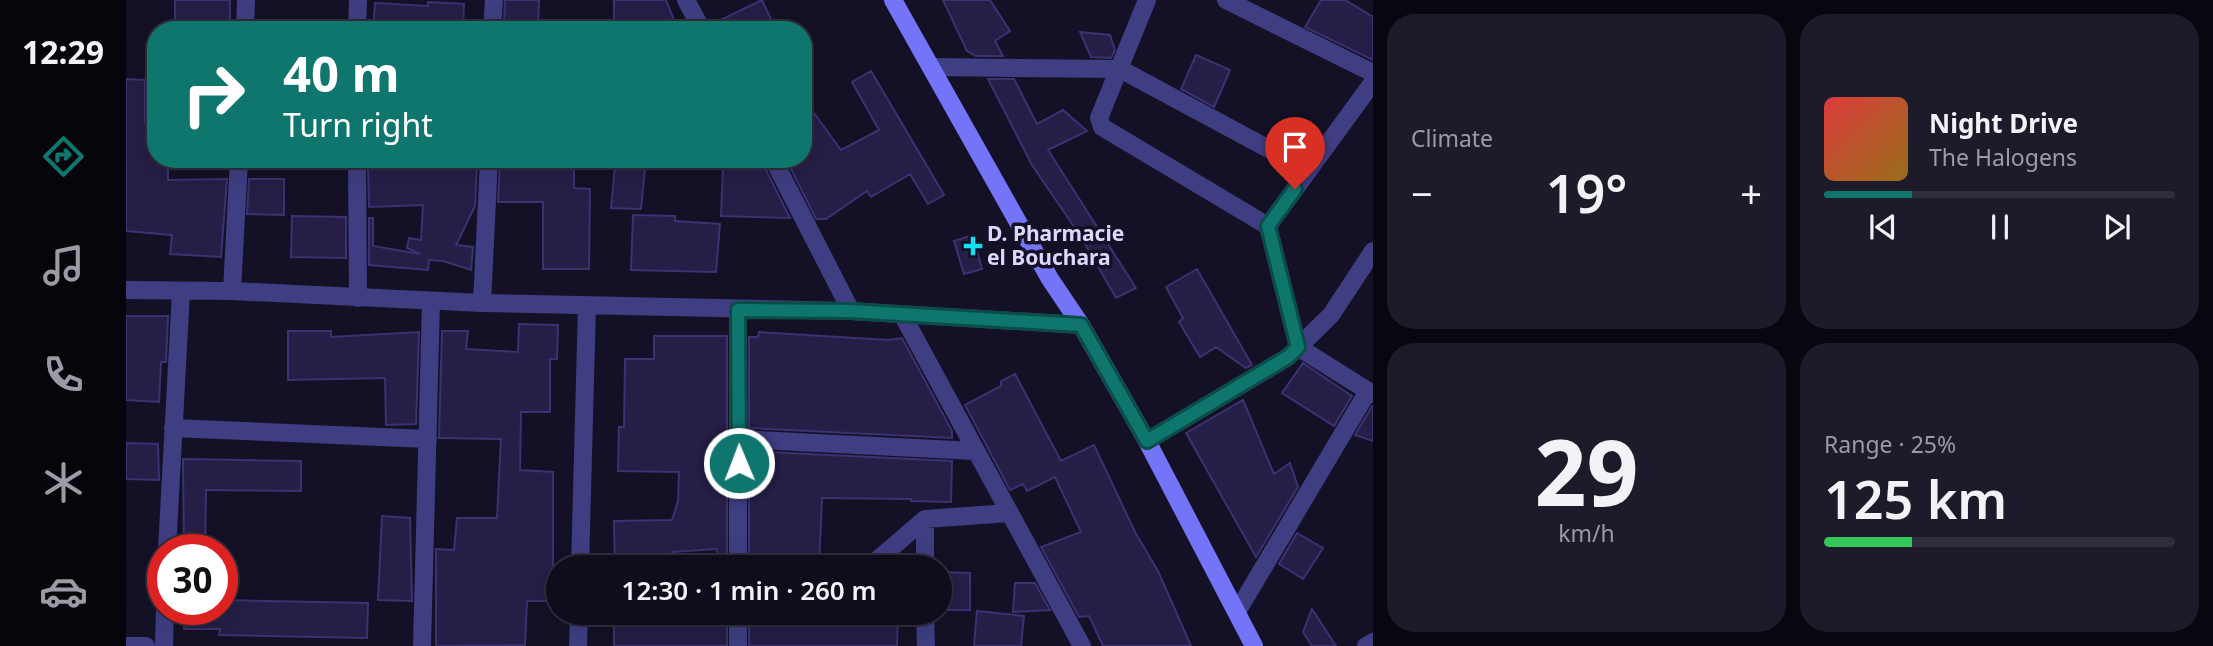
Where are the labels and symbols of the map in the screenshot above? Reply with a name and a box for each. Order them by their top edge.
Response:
pin [1265,117,1325,189]
place label: D. Pharmacie el Bouchara [987,219,1124,271]
marker: D. Pharmacie el Bouchara [965,238,981,254]
position arrow [702,426,776,500]
speed limit sign: 30 [147,534,238,625]

